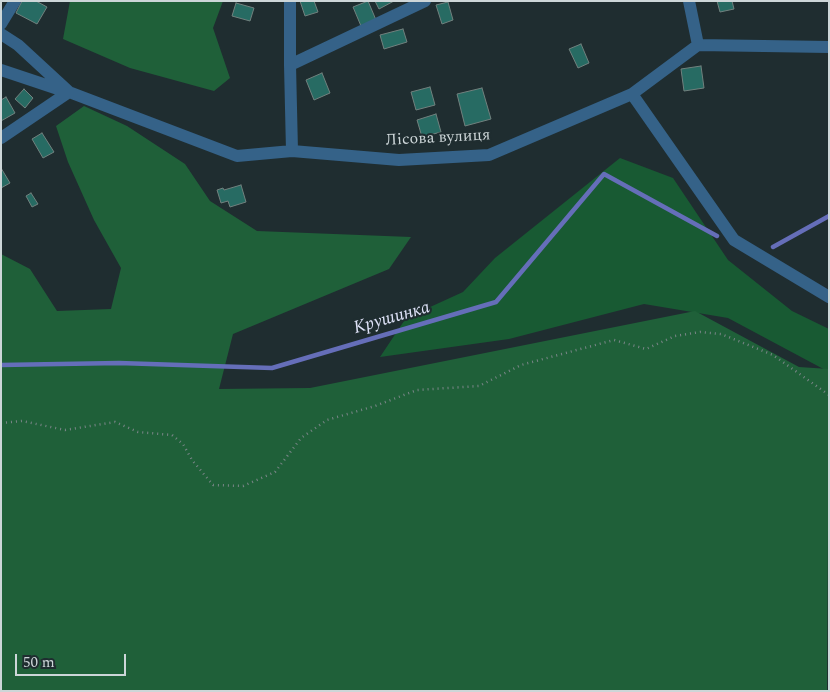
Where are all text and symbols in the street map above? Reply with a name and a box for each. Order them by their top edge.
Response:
street label: Лісова вулиця [385,127,491,151]
water label: Крушинка [351,298,433,340]
scale bar [18,644,129,676]
text: 50 m [23,651,55,674]

